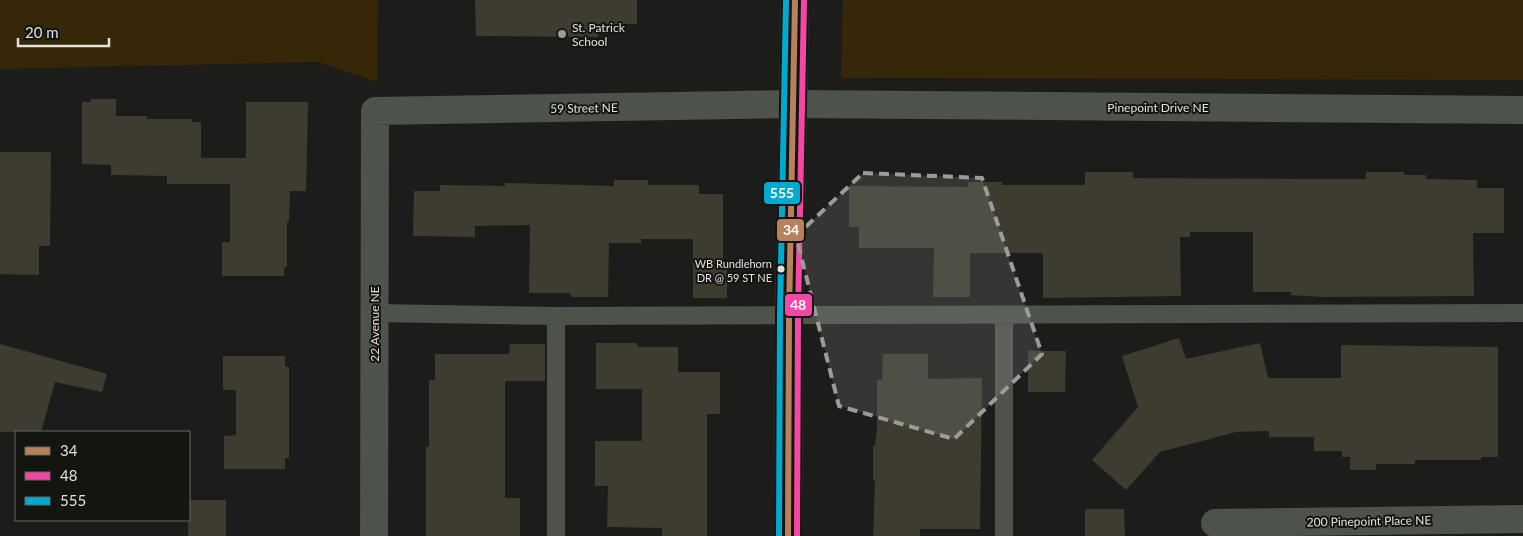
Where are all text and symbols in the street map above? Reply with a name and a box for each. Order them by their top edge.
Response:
scale bar [18,15,109,47]
place label: St. Patrick School [572,20,626,49]
text: 20 m [25,23,59,41]
marker: St. Patrick School [556,28,568,40]
street label: 59 Street NE [550,100,618,116]
street label: Pinepoint Drive NE [1107,100,1209,115]
line badge: 555 [763,181,801,205]
text: 555 [770,184,794,201]
line badge: 34 [776,218,805,242]
text: 34 [783,221,799,238]
place label: WB Rundlehorn DR @ 59 ST NE [695,257,772,284]
marker: WB Rundlehorn DR @ 59 ST NE [776,264,786,274]
street label: 22 Avenue NE [367,286,382,362]
line badge: 48 [784,293,813,317]
text: 48 [790,296,806,313]
legend [15,431,190,521]
text: 34 [60,441,78,459]
text: 48 [60,466,77,484]
text: 555 [60,491,86,509]
street label: 200 Pinepoint Place NE [1307,512,1431,530]

